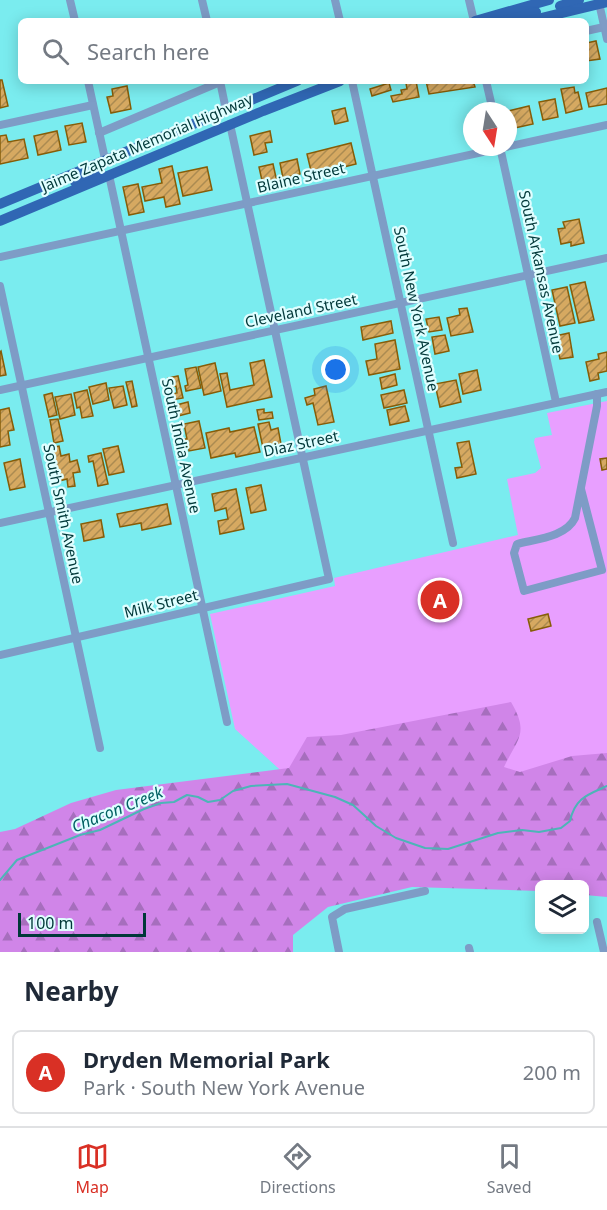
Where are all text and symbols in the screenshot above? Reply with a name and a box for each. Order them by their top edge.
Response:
search box [18,18,589,84]
icon: search [39,35,72,68]
text: Search here [87,36,209,66]
street label: Jaime Zapata Memorial Highway [36,88,256,197]
north arrow [463,102,517,156]
street label: Blaine Street [255,157,347,197]
street label: South Arkansas Avenue [515,189,569,355]
street label: South New York Avenue [390,225,444,393]
street label: Cleveland Street [243,288,359,332]
your location [321,355,350,384]
street label: South India Avenue [158,376,206,515]
street label: Diaz Street [262,425,341,461]
street label: South Smith Avenue [39,442,89,586]
pin: A [420,578,460,622]
street label: Milk Street [122,584,200,622]
water label: Chacon Creek [68,780,167,837]
map controls [535,880,589,934]
button: layers [535,880,589,934]
scale bar [18,910,146,938]
text: 100 m [27,912,74,934]
text: Nearby [24,973,119,1009]
text: Dryden Memorial Park [83,1044,330,1074]
text: A [39,1059,52,1086]
text: 200 m [523,1059,581,1086]
text: Park · South New York Avenue [83,1074,365,1101]
tab: Map [75,1140,109,1198]
tab: Directions [260,1140,336,1198]
tab: Saved [487,1140,531,1198]

